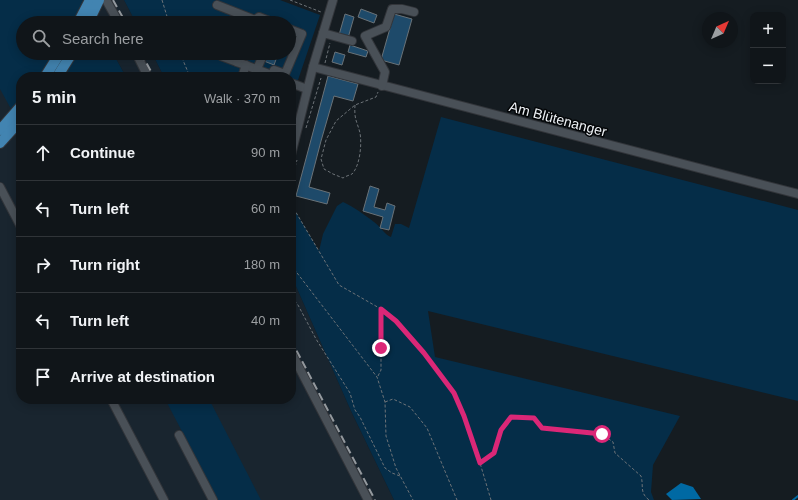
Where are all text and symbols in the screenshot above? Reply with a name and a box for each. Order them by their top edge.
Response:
north arrow [702,12,738,48]
map controls [750,12,786,84]
button: + [750,12,786,48]
search box [16,16,296,60]
icon: search [30,27,52,49]
text: Search here [62,30,144,47]
button: − [750,48,786,84]
text: 5 min [32,88,76,107]
text: Walk · 370 m [204,91,280,106]
street label: Am Blütenanger [507,98,609,140]
icon: ahead [32,142,54,164]
text: Continue [70,144,135,161]
text: 90 m [251,145,280,160]
icon: left [32,198,54,220]
text: Turn left [70,200,129,217]
text: 60 m [251,201,280,216]
icon: right [32,254,54,276]
text: Turn right [70,256,140,273]
text: 180 m [244,257,280,272]
icon: left [32,310,54,332]
text: Turn left [70,312,129,329]
text: 40 m [251,313,280,328]
route end [372,339,390,357]
icon: arrive [32,366,54,388]
text: Arrive at destination [70,368,215,385]
route start [593,425,611,443]

